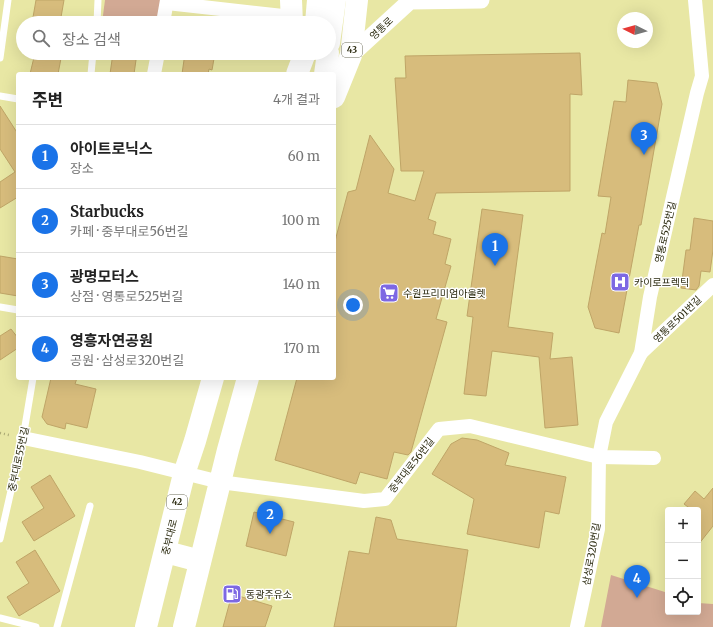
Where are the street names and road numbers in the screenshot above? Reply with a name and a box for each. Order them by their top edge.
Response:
street label: 영통로 [367,14,396,43]
road number: 43 [342,43,362,57]
street label: 영통로525번길 [652,200,679,264]
street label: 영통로501번길 [650,293,704,346]
street label: 중부대로55번길 [5,425,32,493]
street label: 중부대로56번길 [386,435,437,496]
road number: 42 [167,495,187,509]
street label: 중부대로 [159,518,180,557]
street label: 삼성로320번길 [580,522,603,587]

